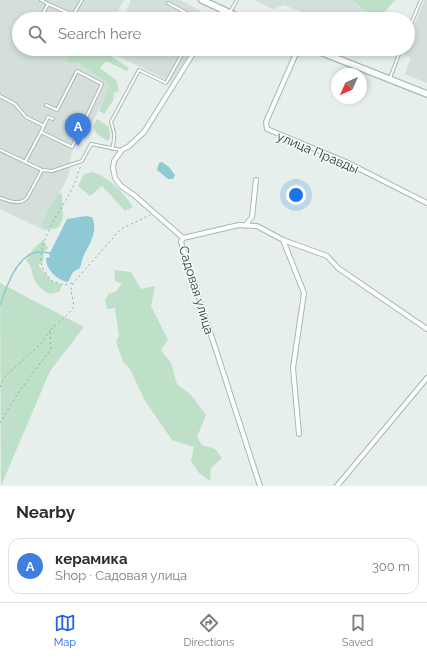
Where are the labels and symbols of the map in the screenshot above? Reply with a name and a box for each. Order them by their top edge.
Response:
north arrow [331,68,367,104]
pin: A [65,113,91,146]
street label: улица Правды [274,128,361,177]
your location [286,185,306,205]
street label: Садовая улица [176,244,217,336]

